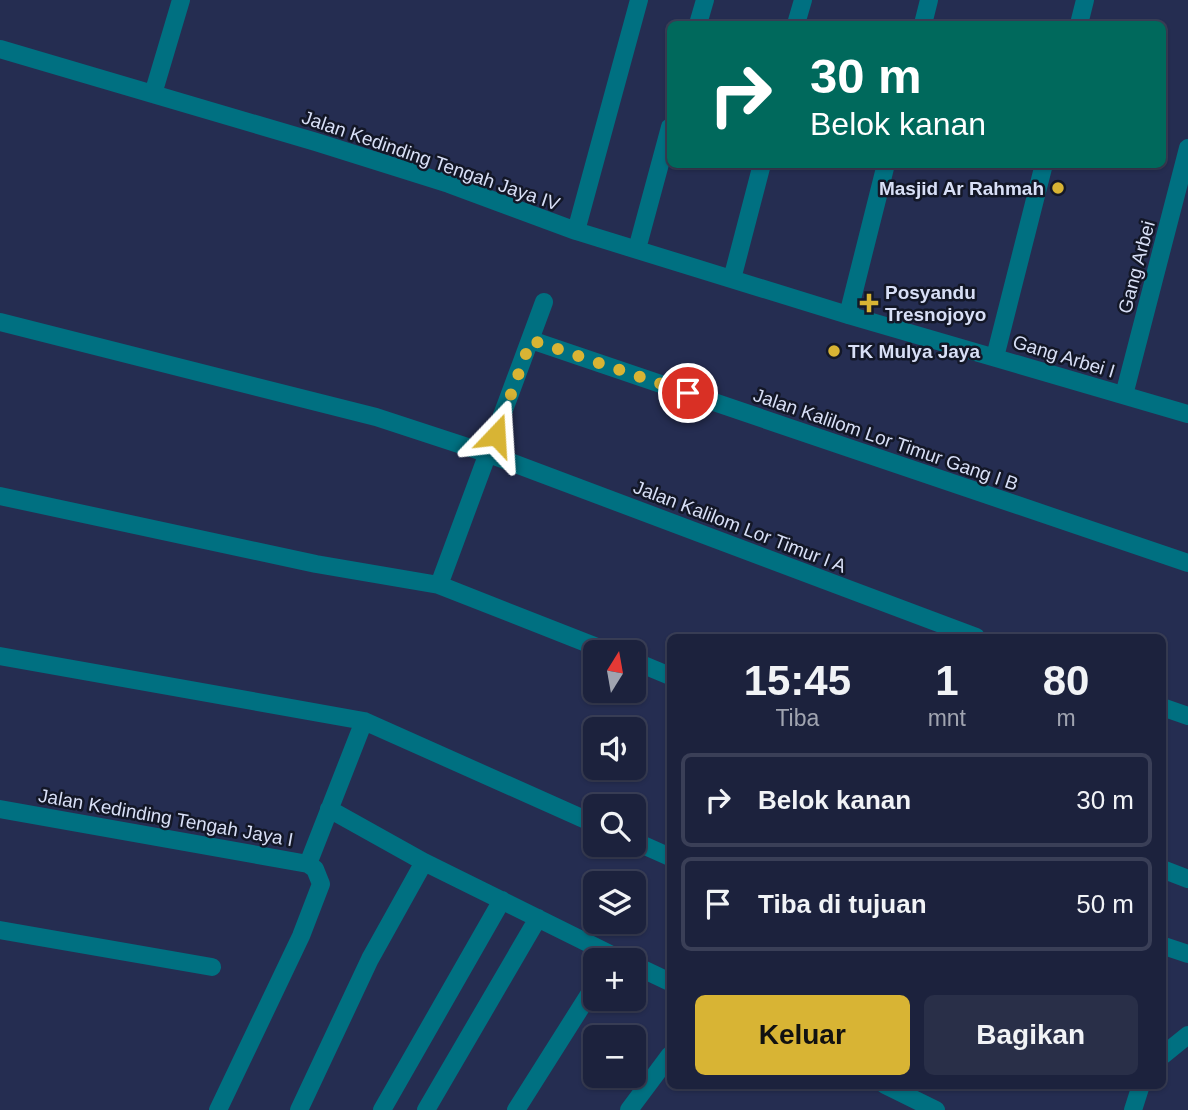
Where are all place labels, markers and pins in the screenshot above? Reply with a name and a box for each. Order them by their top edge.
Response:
place label: Masjid Ar Rahmah [879,178,1044,199]
marker: Masjid Ar Rahmah [1050,180,1066,196]
place label: Posyandu Tresnojoyo [885,282,986,325]
marker: Posyandu Tresnojoyo [859,293,879,313]
place label: TK Mulya Jaya [848,341,980,362]
marker: TK Mulya Jaya [826,343,842,359]
pin [658,363,718,423]

